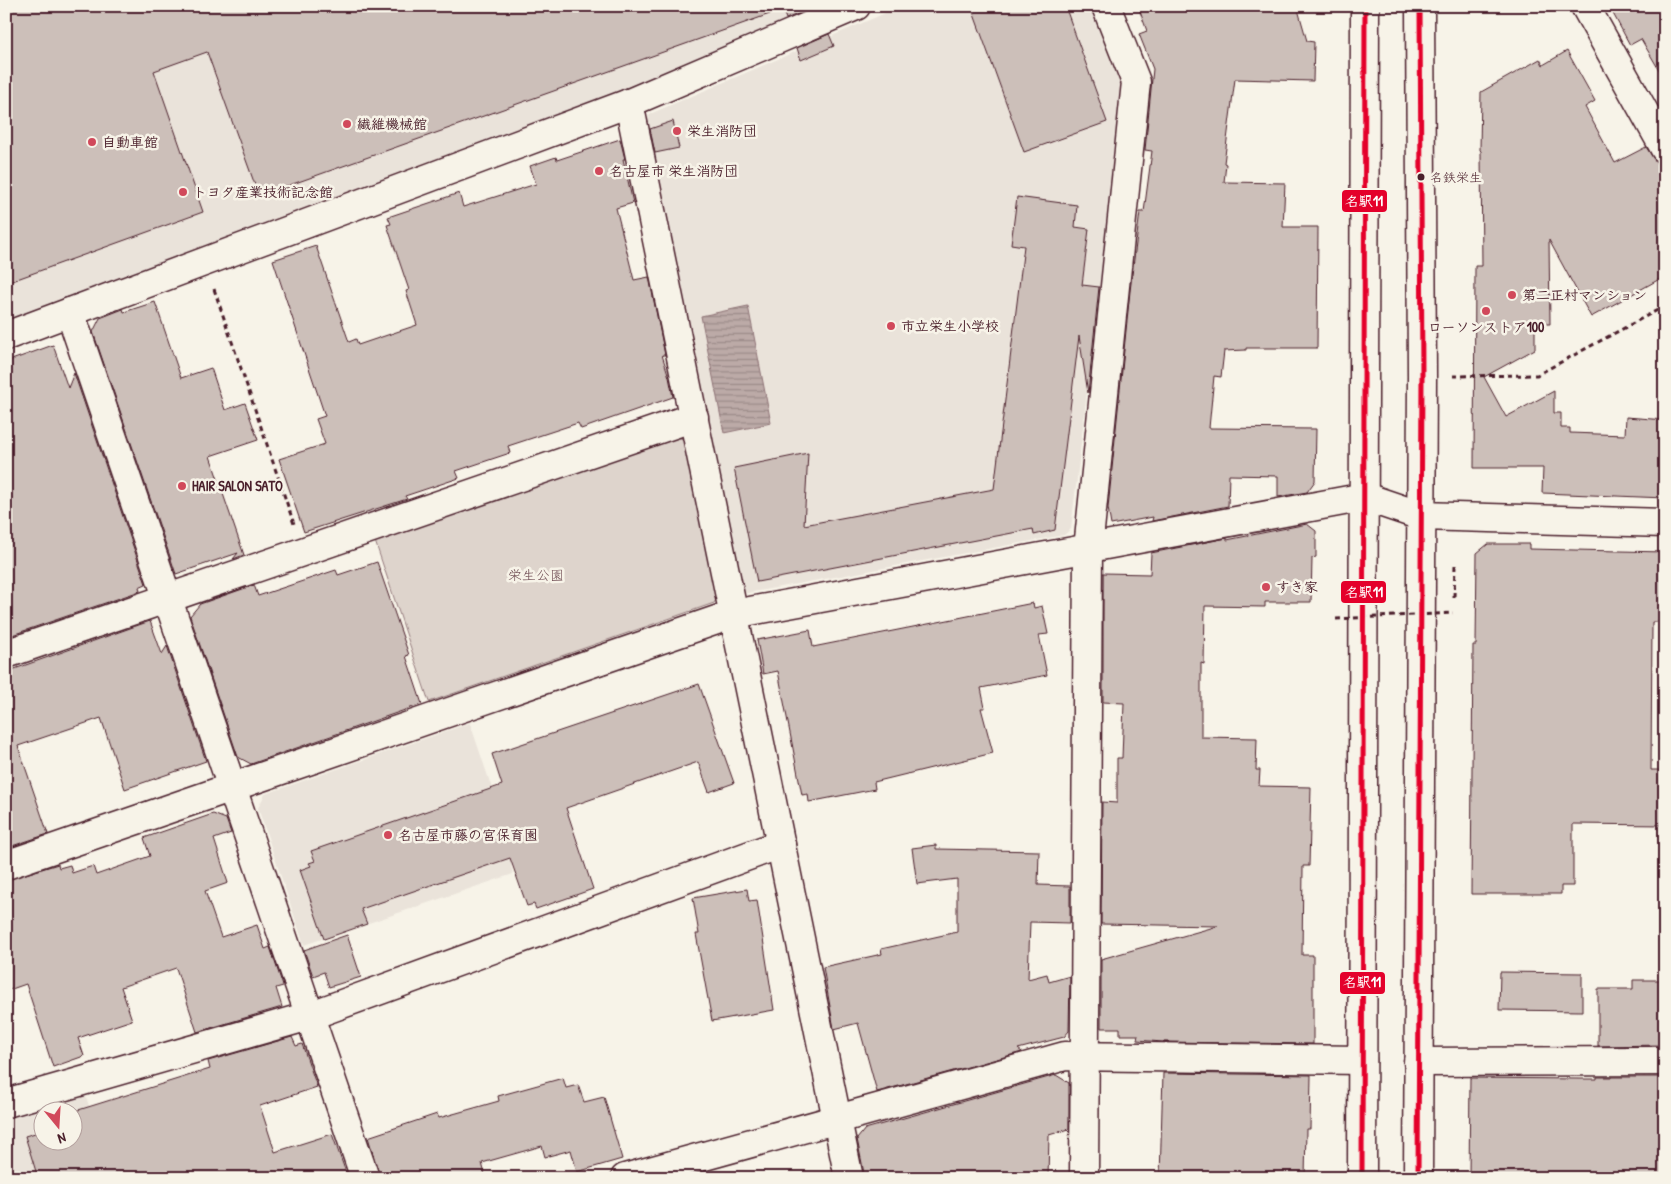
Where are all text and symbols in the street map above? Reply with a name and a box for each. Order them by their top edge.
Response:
place label: 繊維機械館 [357,114,427,133]
marker: 繊維機械館 [341,118,353,130]
place label: 栄生消防団 [687,121,757,140]
marker: 栄生消防団 [671,125,683,137]
place label: 自動車館 [102,132,158,151]
marker: 自動車館 [86,136,98,148]
place label: 名古屋市 栄生消防団 [609,161,738,180]
marker: 名古屋市 栄生消防団 [593,165,605,177]
place label: 名鉄栄生 [1430,168,1482,186]
marker: 名鉄栄生 [1416,172,1426,182]
place label: トヨタ産業技術記念館 [193,182,333,201]
marker: トヨタ産業技術記念館 [177,186,189,198]
line badge: 名駅11 [1341,189,1388,213]
text: 名駅11 [1345,191,1383,210]
place label: 第二正村マンション [1522,285,1647,304]
marker: 第二正村マンション [1506,289,1518,301]
marker: ローソンストア100 [1480,305,1492,317]
place label: 市立栄生小学校 [901,316,999,335]
place label: ローソンストア100 [1428,317,1545,336]
marker: 市立栄生小学校 [885,320,897,332]
place label: HAIR SALON SATO [192,476,283,495]
marker: HAIR SALON SATO [176,480,188,492]
park label: 栄生公園 [508,565,564,584]
place label: すき家 [1276,577,1318,596]
line badge: 名駅11 [1340,580,1387,604]
marker: すき家 [1260,581,1272,593]
text: 名駅11 [1345,582,1383,601]
place label: 名古屋市藤の宮保育園 [398,825,538,844]
marker: 名古屋市藤の宮保育園 [382,829,394,841]
line badge: 名駅11 [1339,971,1386,995]
text: 名駅11 [1343,972,1381,991]
north arrow [32,1102,82,1152]
text: N [55,1129,69,1149]

